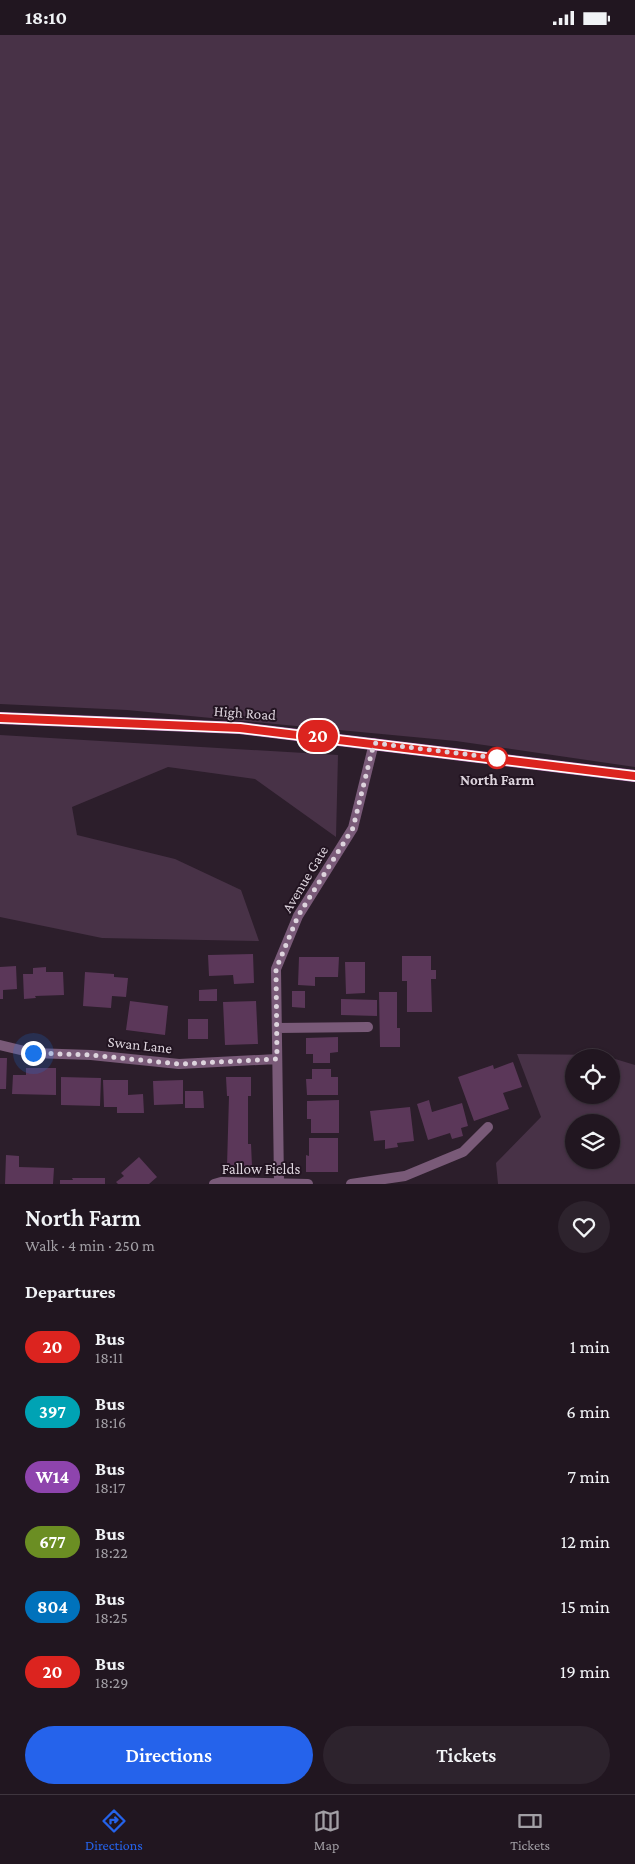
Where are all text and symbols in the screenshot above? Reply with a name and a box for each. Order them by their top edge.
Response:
text: 18:10 [25,7,67,28]
street label: High Road [213,703,277,724]
line badge: 20 [296,720,340,752]
text: 20 [308,726,328,746]
marker: North Farm [486,747,508,769]
place label: North Farm [460,772,534,788]
street label: Avenue Gate [279,842,331,915]
street label: Swan Lane [107,1034,173,1056]
your location [21,1041,46,1066]
map controls [565,1049,620,1169]
button: locate [565,1049,620,1104]
button: layers [565,1114,620,1169]
street label: Fallow Fields [222,1161,300,1177]
button: heart [558,1201,610,1253]
text: North Farm [25,1204,141,1231]
text: Walk · 4 min · 250 m [25,1237,155,1254]
text: Departures [25,1281,116,1302]
text: Bus [95,1328,125,1349]
text: 1 min [570,1336,610,1357]
text: 20 [42,1337,63,1357]
text: 18:11 [95,1349,123,1366]
text: Bus [95,1393,125,1414]
text: 6 min [566,1401,610,1422]
text: 397 [39,1402,66,1422]
text: 18:16 [95,1414,126,1431]
text: Bus [95,1458,125,1479]
text: 7 min [567,1466,610,1487]
text: W14 [36,1467,69,1487]
text: 18:17 [95,1479,125,1496]
text: Bus [95,1523,125,1544]
text: 12 min [561,1531,610,1552]
text: 677 [39,1532,66,1552]
text: 18:22 [95,1544,128,1561]
text: Bus [95,1588,125,1609]
text: 15 min [561,1596,610,1617]
text: 804 [37,1597,68,1617]
text: 18:25 [95,1609,128,1626]
text: Bus [95,1653,125,1674]
text: 19 min [560,1661,610,1682]
text: 20 [42,1662,63,1682]
text: 18:29 [95,1674,128,1691]
button: Directions [25,1726,313,1784]
button: Tickets [323,1726,610,1784]
tab: Directions [85,1807,143,1853]
tab: Map [313,1807,341,1853]
tab: Tickets [510,1807,550,1853]

